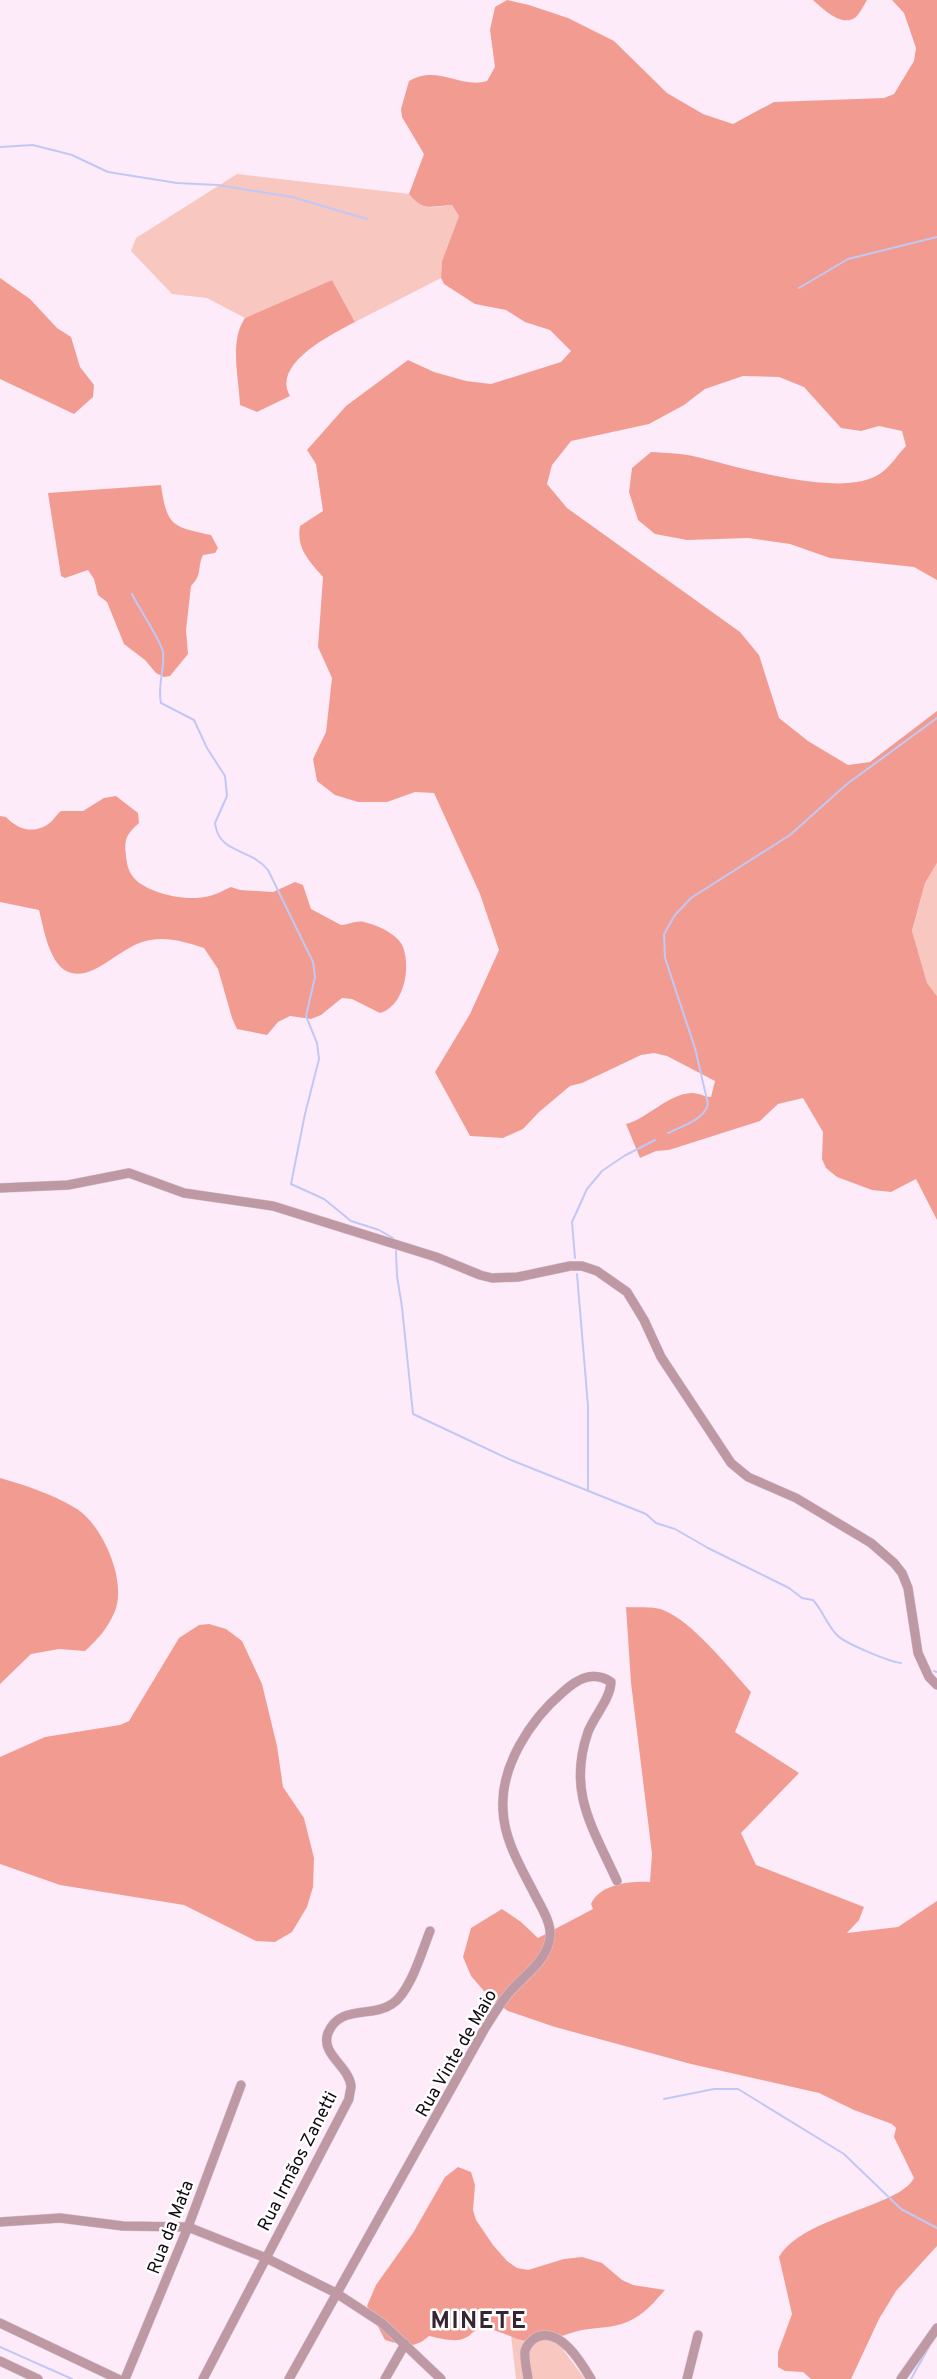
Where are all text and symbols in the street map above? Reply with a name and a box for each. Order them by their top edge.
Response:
street label: Rua Vinte de Maio [411,1986,503,2122]
street label: Rua Irmãos Zanetti [253,2088,343,2235]
street label: Rua da Mata [143,2177,200,2278]
district label: MINETE [431,2307,528,2337]

